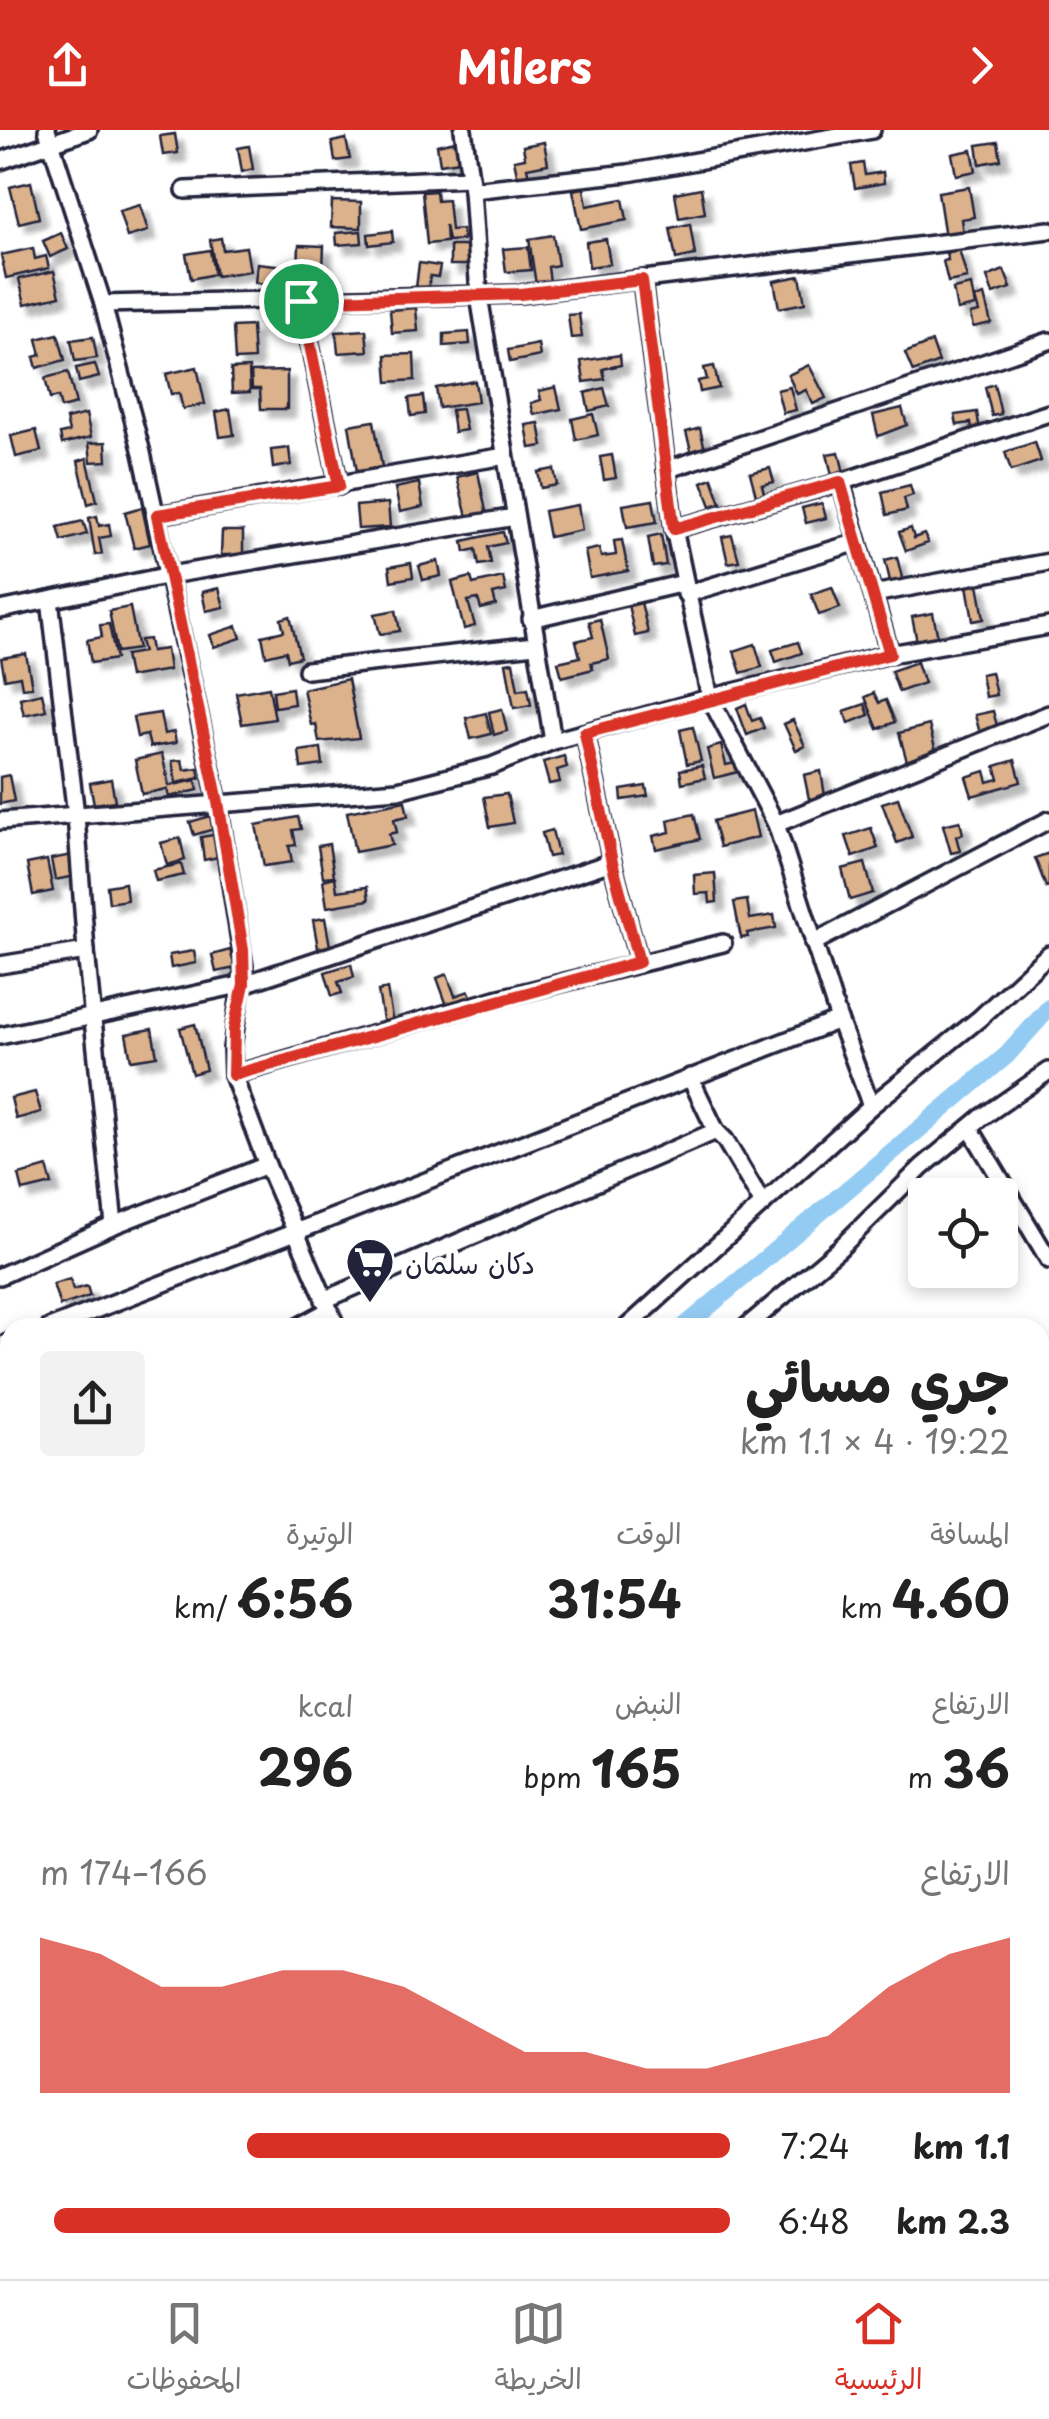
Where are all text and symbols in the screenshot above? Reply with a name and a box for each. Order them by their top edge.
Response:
text: Milers [457,31,592,99]
icon: share [40,38,95,93]
icon: forward [954,38,1009,93]
pin [259,259,344,344]
icon: arrive [274,274,329,329]
map controls [908,1178,1018,1288]
button: locate [908,1178,1018,1288]
supermarket icon: دكان سلمان [344,1236,396,1304]
place label: دكان سلمان [405,1241,535,1284]
text: جري مسائي [745,1338,1010,1421]
button: share [40,1351,145,1456]
text: 19:22 · 4 × 1.1 km [740,1417,1010,1465]
text: الوتيرة [286,1511,353,1554]
text: الوقت [616,1511,682,1554]
text: المسافة [930,1511,1010,1554]
text: 6:56 [237,1559,353,1635]
text: 31:54 [547,1559,682,1635]
text: 4.60 [892,1559,1010,1635]
text: /km [174,1585,237,1628]
text: km [841,1585,892,1628]
text: النبض [615,1681,682,1724]
text: الارتفاع [931,1681,1010,1724]
text: kcal [297,1684,353,1727]
text: 296 [257,1727,353,1803]
text: 165 [591,1729,682,1805]
text: 36 [942,1729,1010,1805]
text: bpm [523,1755,591,1798]
text: m [907,1755,942,1798]
text: 166–174 m [40,1848,208,1896]
text: الارتفاع [920,1848,1010,1896]
text: 7:24 [780,2122,850,2170]
text: 1.1 km [913,2122,1010,2170]
text: 6:48 [778,2197,850,2245]
text: 2.3 km [896,2197,1010,2245]
tab: المحفوظات [126,2296,242,2404]
tab: الخريطة [495,2296,582,2404]
tab: الرئيسية [835,2296,923,2404]

